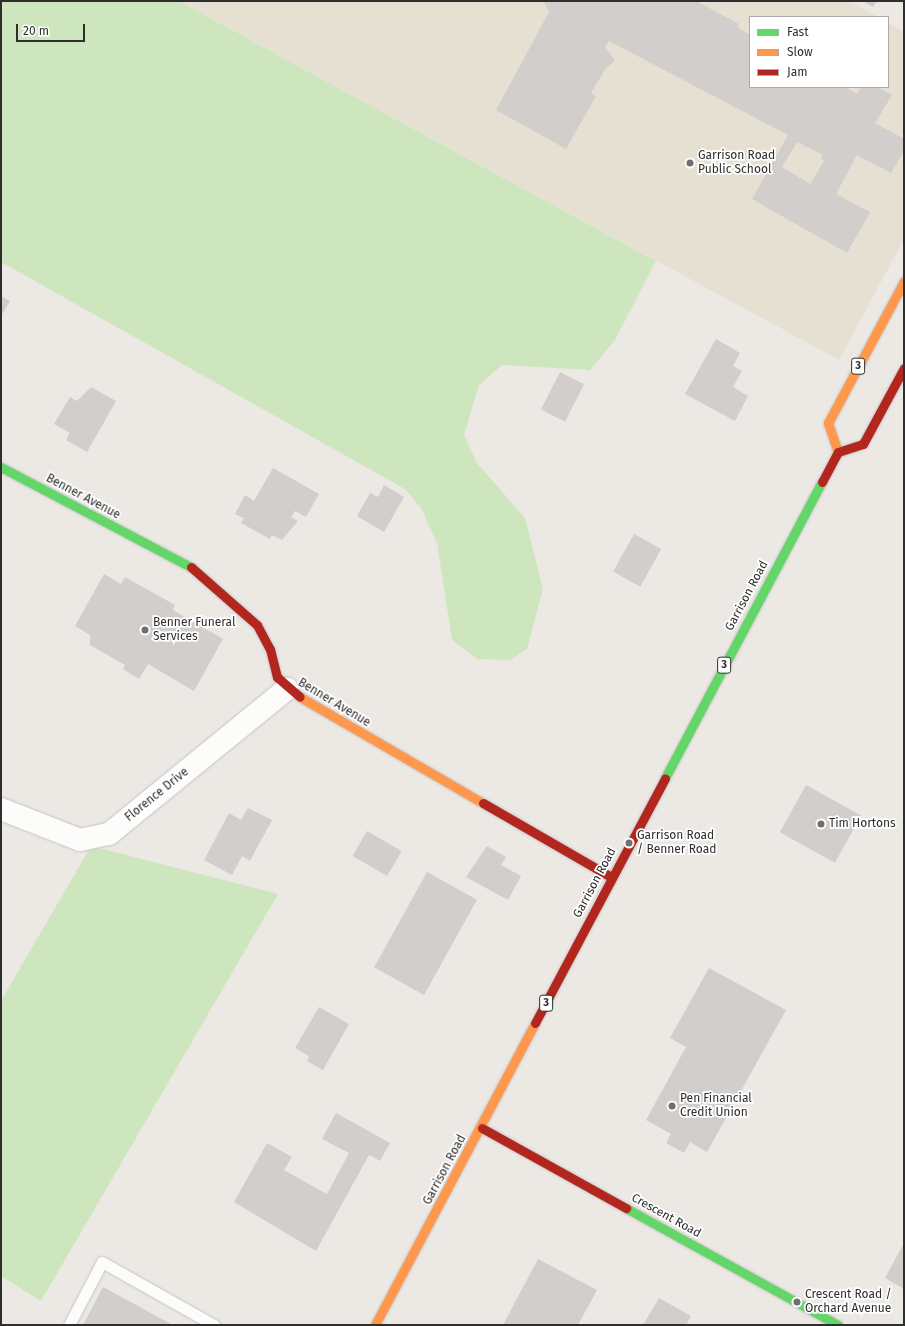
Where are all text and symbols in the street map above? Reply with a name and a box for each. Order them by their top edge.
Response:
scale bar [18,16,87,42]
legend [749,16,889,88]
text: 20 m [23,24,49,38]
text: Fast [787,25,809,39]
text: Slow [787,45,813,59]
text: Jam [787,65,807,79]
place label: Garrison Road Public School [698,149,775,177]
marker: Garrison Road Public School [685,158,695,168]
road number: 3 [851,357,865,375]
street label: Benner Avenue [43,471,123,523]
street label: Garrison Road [723,559,771,633]
place label: Benner Funeral Services [153,616,235,644]
marker: Benner Funeral Services [140,625,150,635]
road number: 3 [717,656,731,674]
street label: Benner Avenue [295,676,373,730]
street label: Florence Drive [122,765,192,825]
place label: Tim Hortons [829,817,896,831]
marker: Tim Hortons [816,819,826,829]
place label: Garrison Road / Benner Road [637,829,716,857]
marker: Garrison Road / Benner Road [624,838,634,848]
street label: Garrison Road [571,846,619,920]
road number: 3 [539,994,553,1012]
place label: Pen Financial Credit Union [680,1092,752,1120]
marker: Pen Financial Credit Union [667,1101,677,1111]
street label: Garrison Road [421,1133,469,1207]
street label: Crescent Road [629,1191,703,1241]
place label: Crescent Road / Orchard Avenue [805,1288,892,1316]
marker: Crescent Road / Orchard Avenue [792,1297,802,1307]

